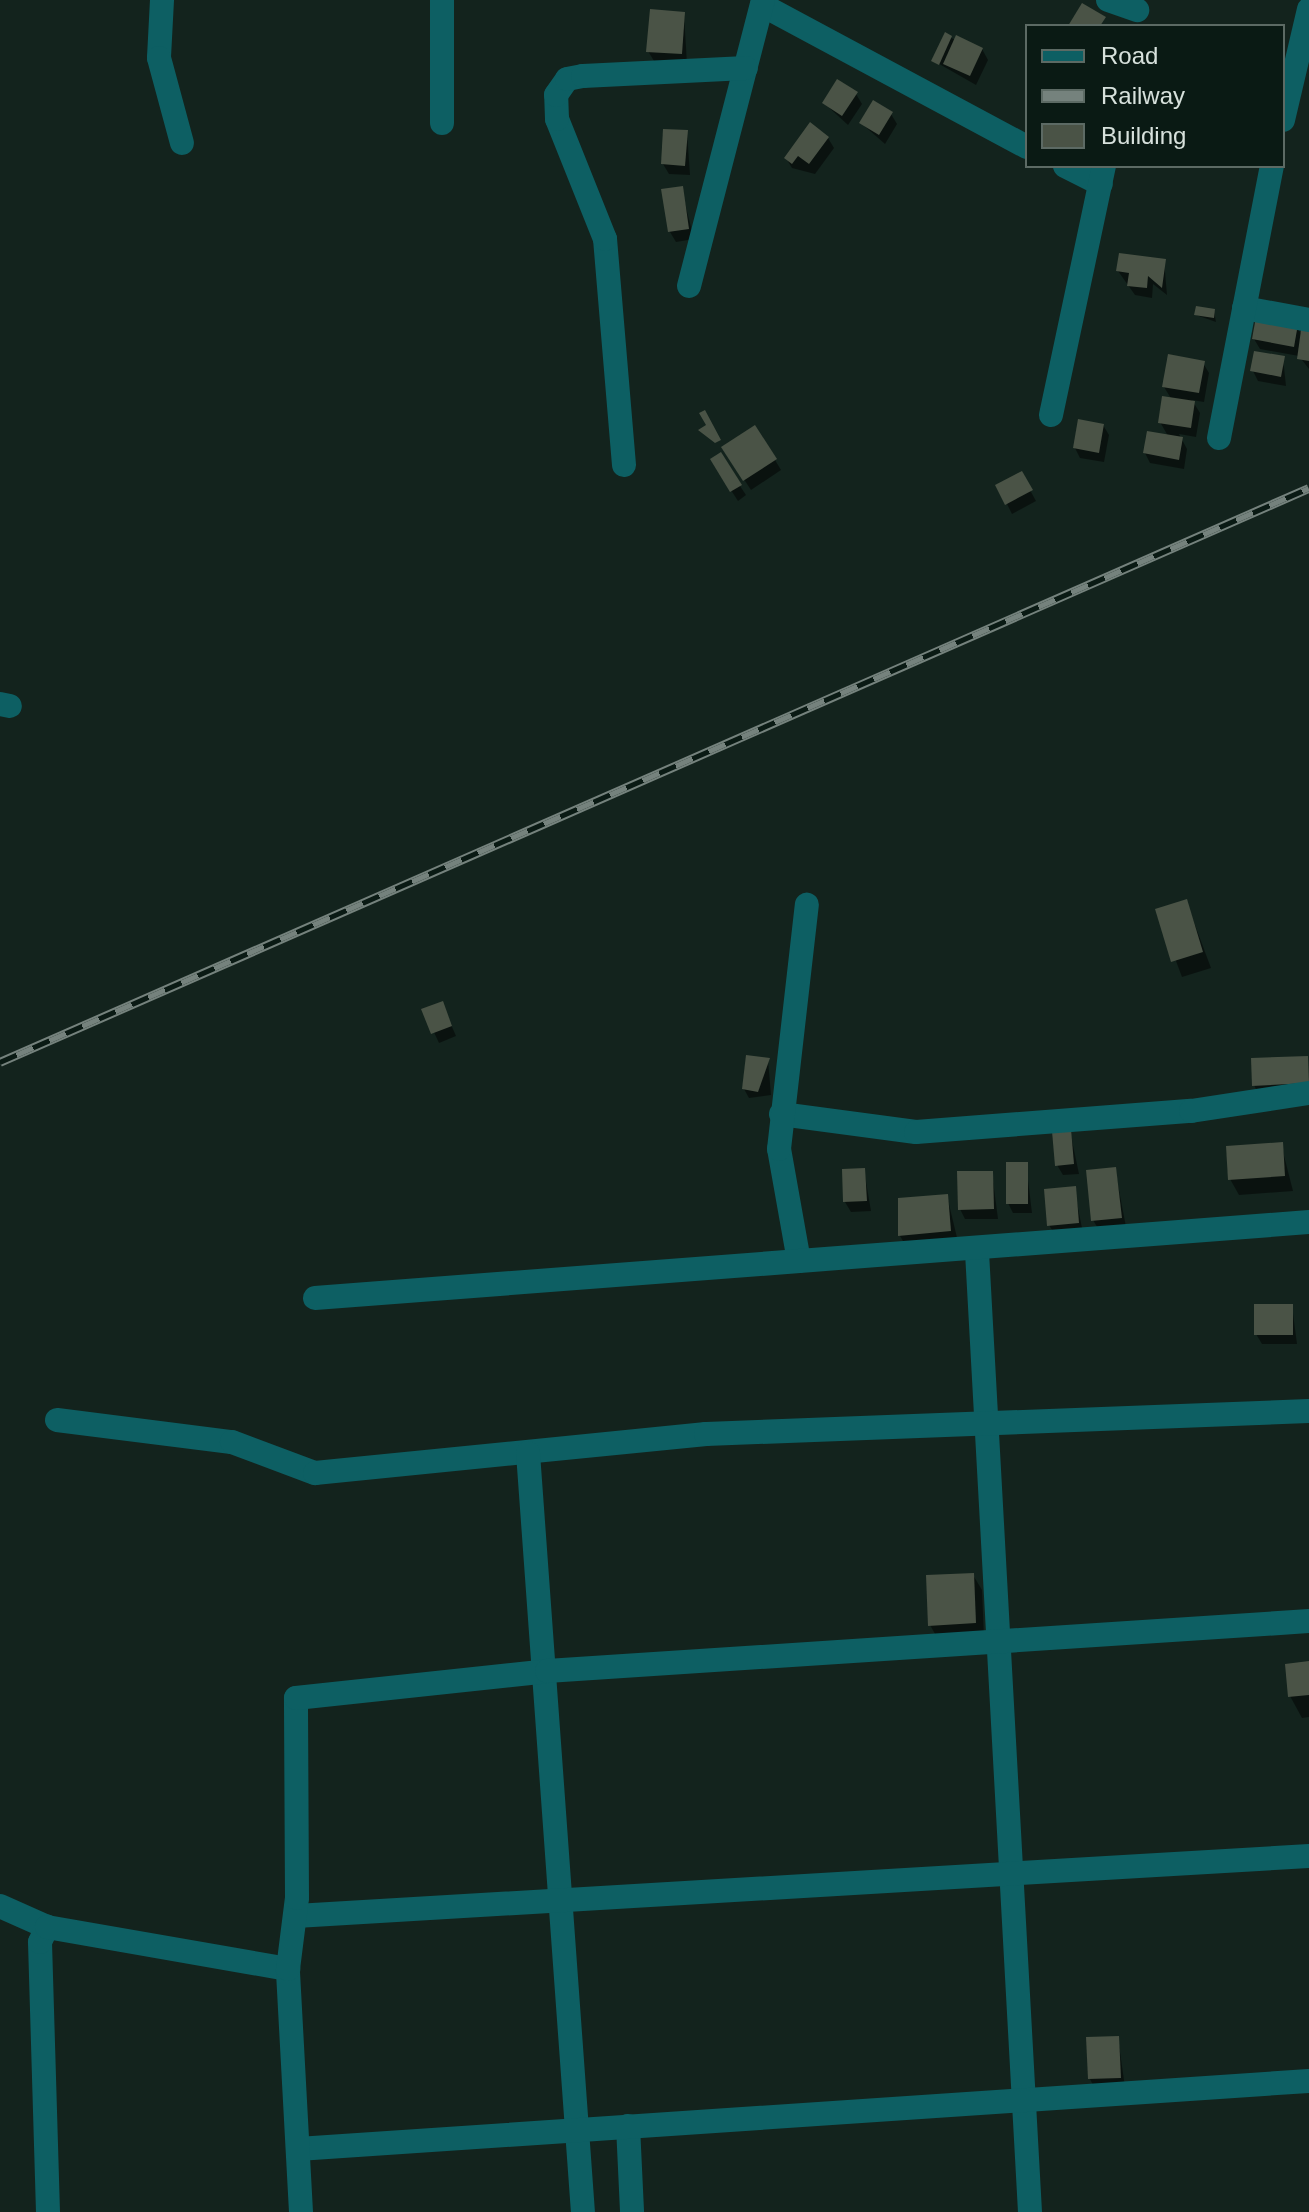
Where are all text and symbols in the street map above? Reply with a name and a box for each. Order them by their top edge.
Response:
legend [1025,24,1285,168]
text: Road [1101,42,1158,69]
text: Railway [1101,82,1185,109]
text: Building [1101,122,1186,149]

